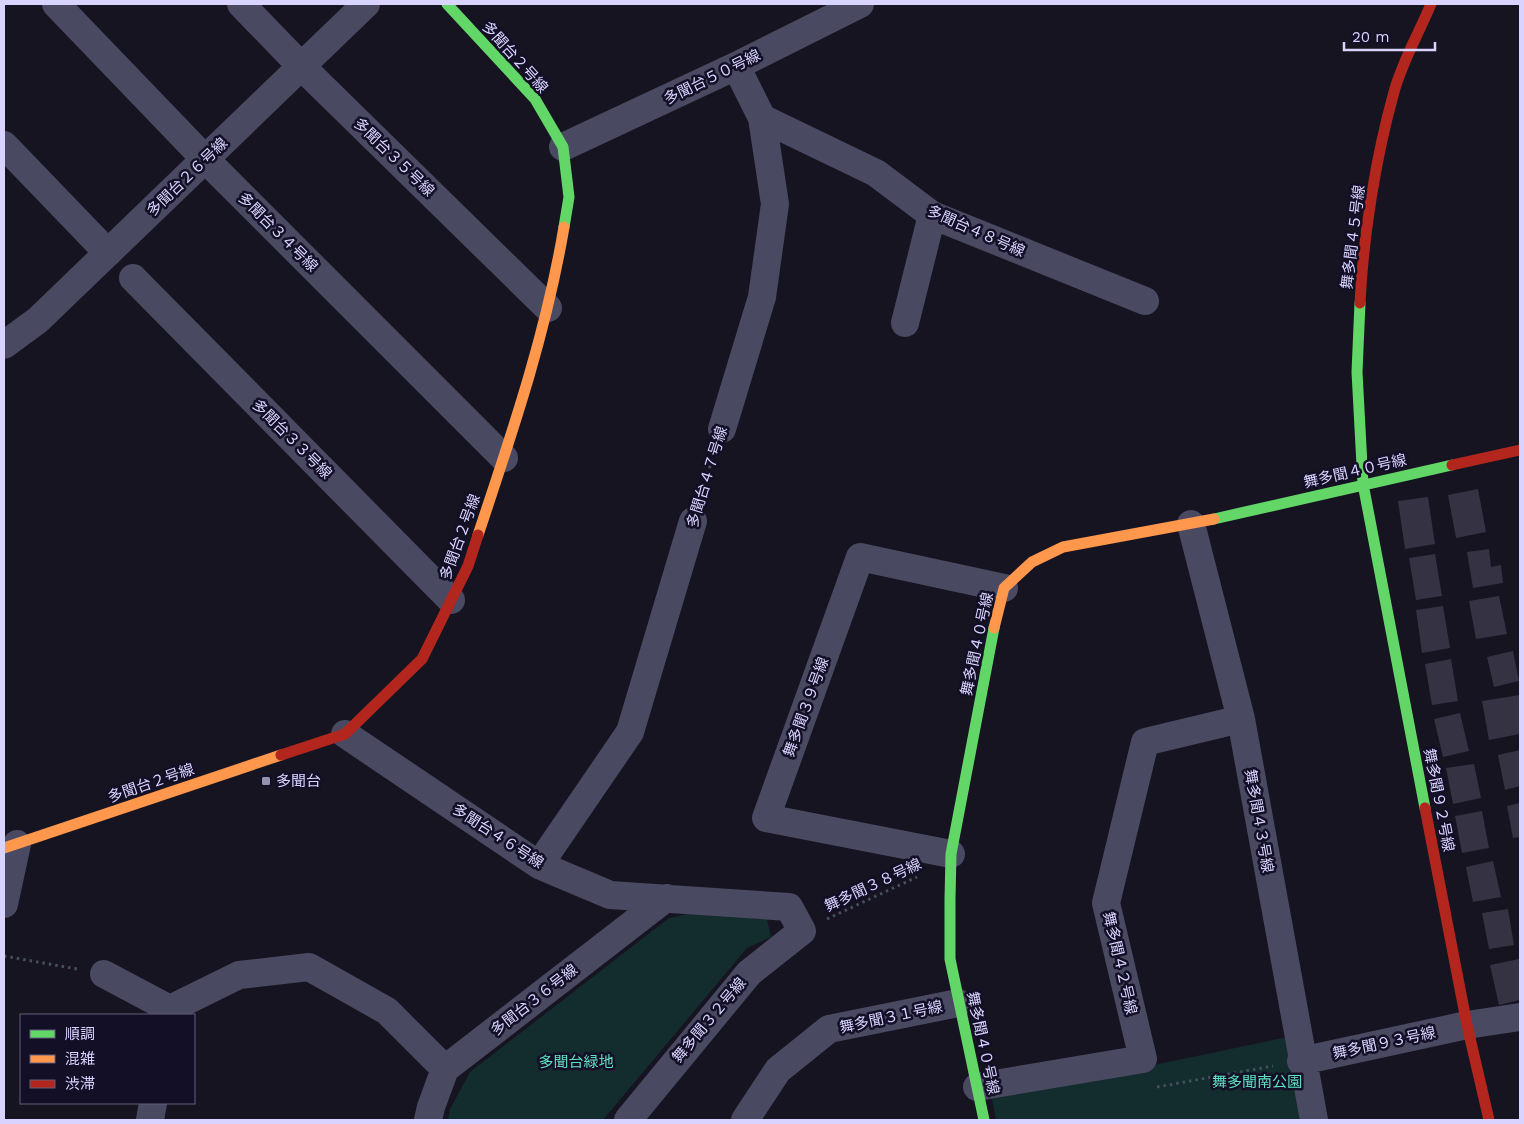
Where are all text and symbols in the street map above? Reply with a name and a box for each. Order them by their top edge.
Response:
street label: 多聞台２号線 [478,18,552,96]
scale bar [1344,20,1435,52]
text: 20 m [1352,28,1390,46]
street label: 多聞台５０号線 [661,46,763,108]
street label: 多聞台３５号線 [350,114,438,200]
street label: 多聞台２６号線 [143,134,231,220]
street label: 舞多聞４５号線 [1338,184,1368,290]
street label: 多聞台３４号線 [235,189,321,275]
street label: 多聞台４８号線 [924,201,1028,261]
street label: 多聞台３３号線 [249,396,335,482]
street label: 多聞台４７号線 [683,424,731,530]
street label: 舞多聞４０号線 [1302,450,1408,492]
street label: 多聞台２号線 [436,492,484,582]
street label: 舞多聞４０号線 [957,591,997,697]
street label: 舞多聞３９号線 [780,655,832,759]
street label: 舞多聞９２号線 [1420,747,1458,853]
street label: 多聞台２号線 [106,760,196,806]
street label: 舞多聞４３号線 [1241,768,1277,874]
place label: 多聞台 [276,772,321,790]
marker: 多聞台 [260,775,272,787]
street label: 多聞台４６号線 [449,800,547,872]
street label: 舞多聞３８号線 [822,855,924,915]
street label: 舞多聞４２号線 [1099,910,1141,1016]
street label: 多聞台３６号線 [487,961,581,1039]
street label: 舞多聞３２号線 [668,974,750,1066]
street label: 舞多聞４０号線 [963,990,1003,1096]
street label: 舞多聞３１号線 [838,997,944,1037]
legend [20,1014,195,1104]
street label: 舞多聞９３号線 [1331,1023,1437,1063]
text: 順調 [65,1025,95,1043]
text: 混雑 [65,1050,95,1068]
park label: 多聞台緑地 [538,1053,614,1071]
park label: 舞多聞南公園 [1212,1073,1302,1091]
text: 渋滞 [65,1075,95,1093]

